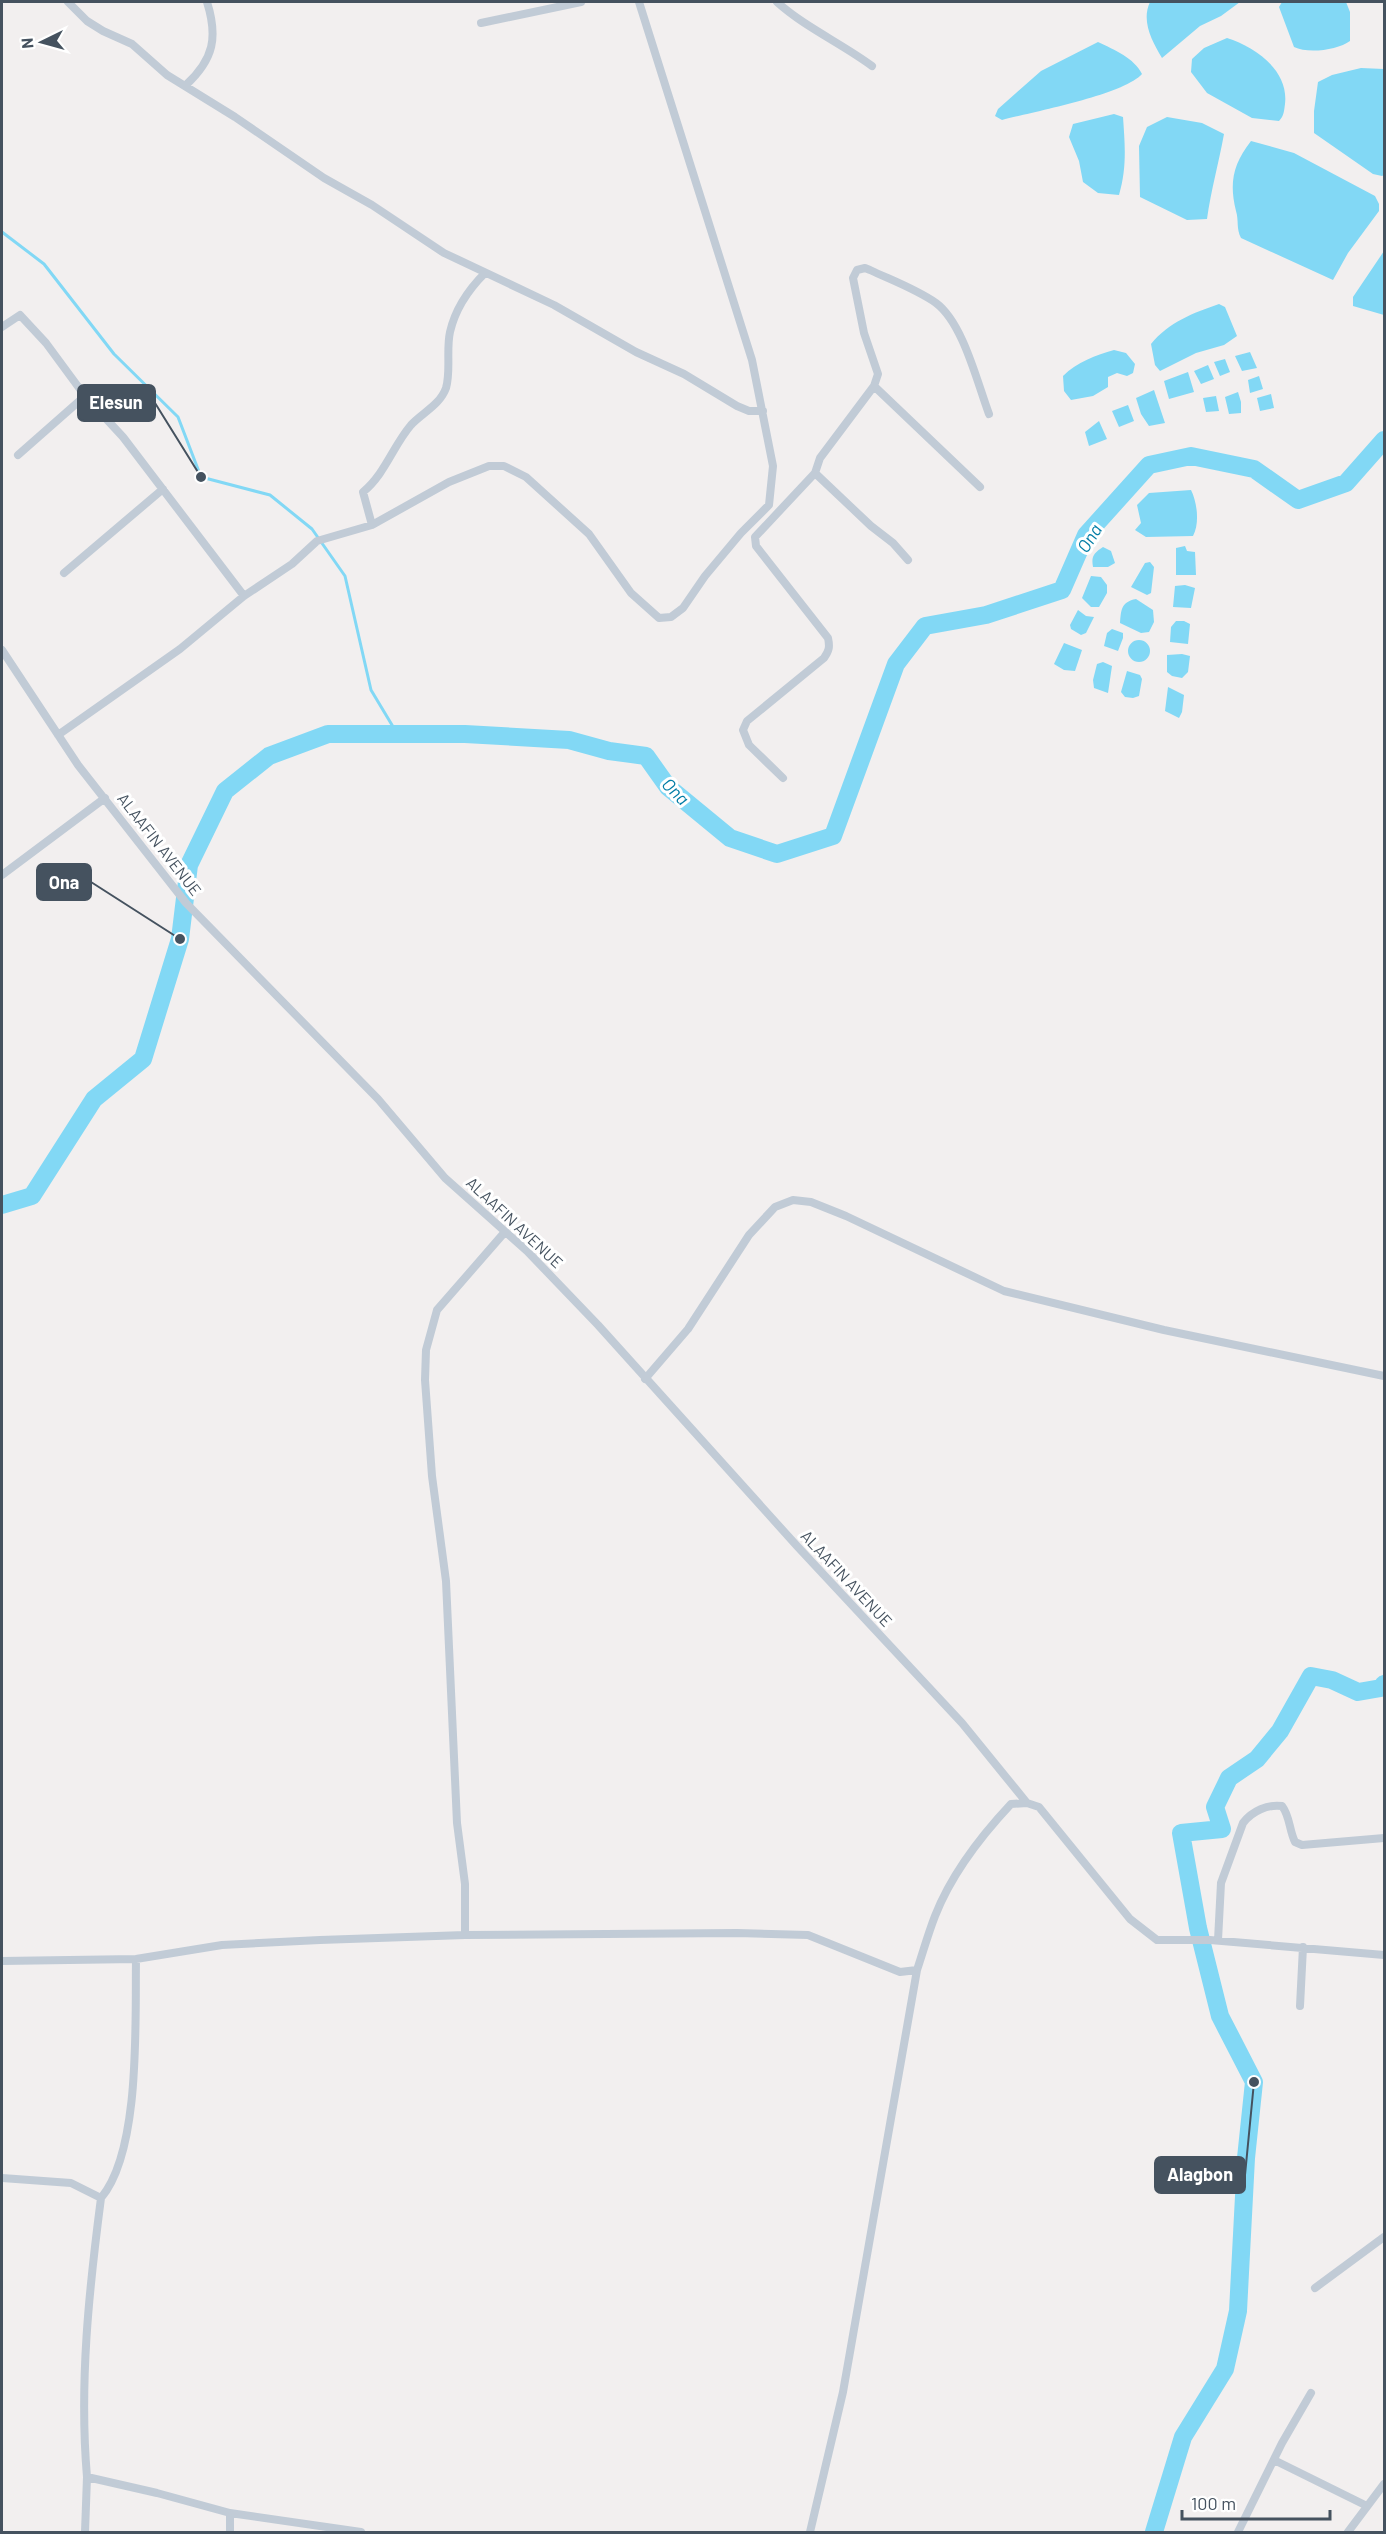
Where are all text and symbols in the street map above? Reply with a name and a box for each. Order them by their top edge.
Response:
north arrow [12,12,72,72]
text: N [17,37,36,49]
callout: Elesun [78,385,155,421]
text: Elesun [89,391,143,413]
water label: Ona [1072,520,1106,556]
water label: Ona [658,773,694,809]
street label: ALAAFIN AVENUE [114,789,206,899]
callout: Ona [37,864,91,900]
text: Ona [49,871,79,893]
street label: ALAAFIN AVENUE [463,1172,567,1272]
street label: ALAAFIN AVENUE [797,1526,897,1630]
callout: Alagbon [1155,2157,1245,2193]
text: Alagbon [1167,2163,1233,2185]
scale bar [1182,2483,1330,2521]
text: 100 m [1191,2492,1236,2514]

